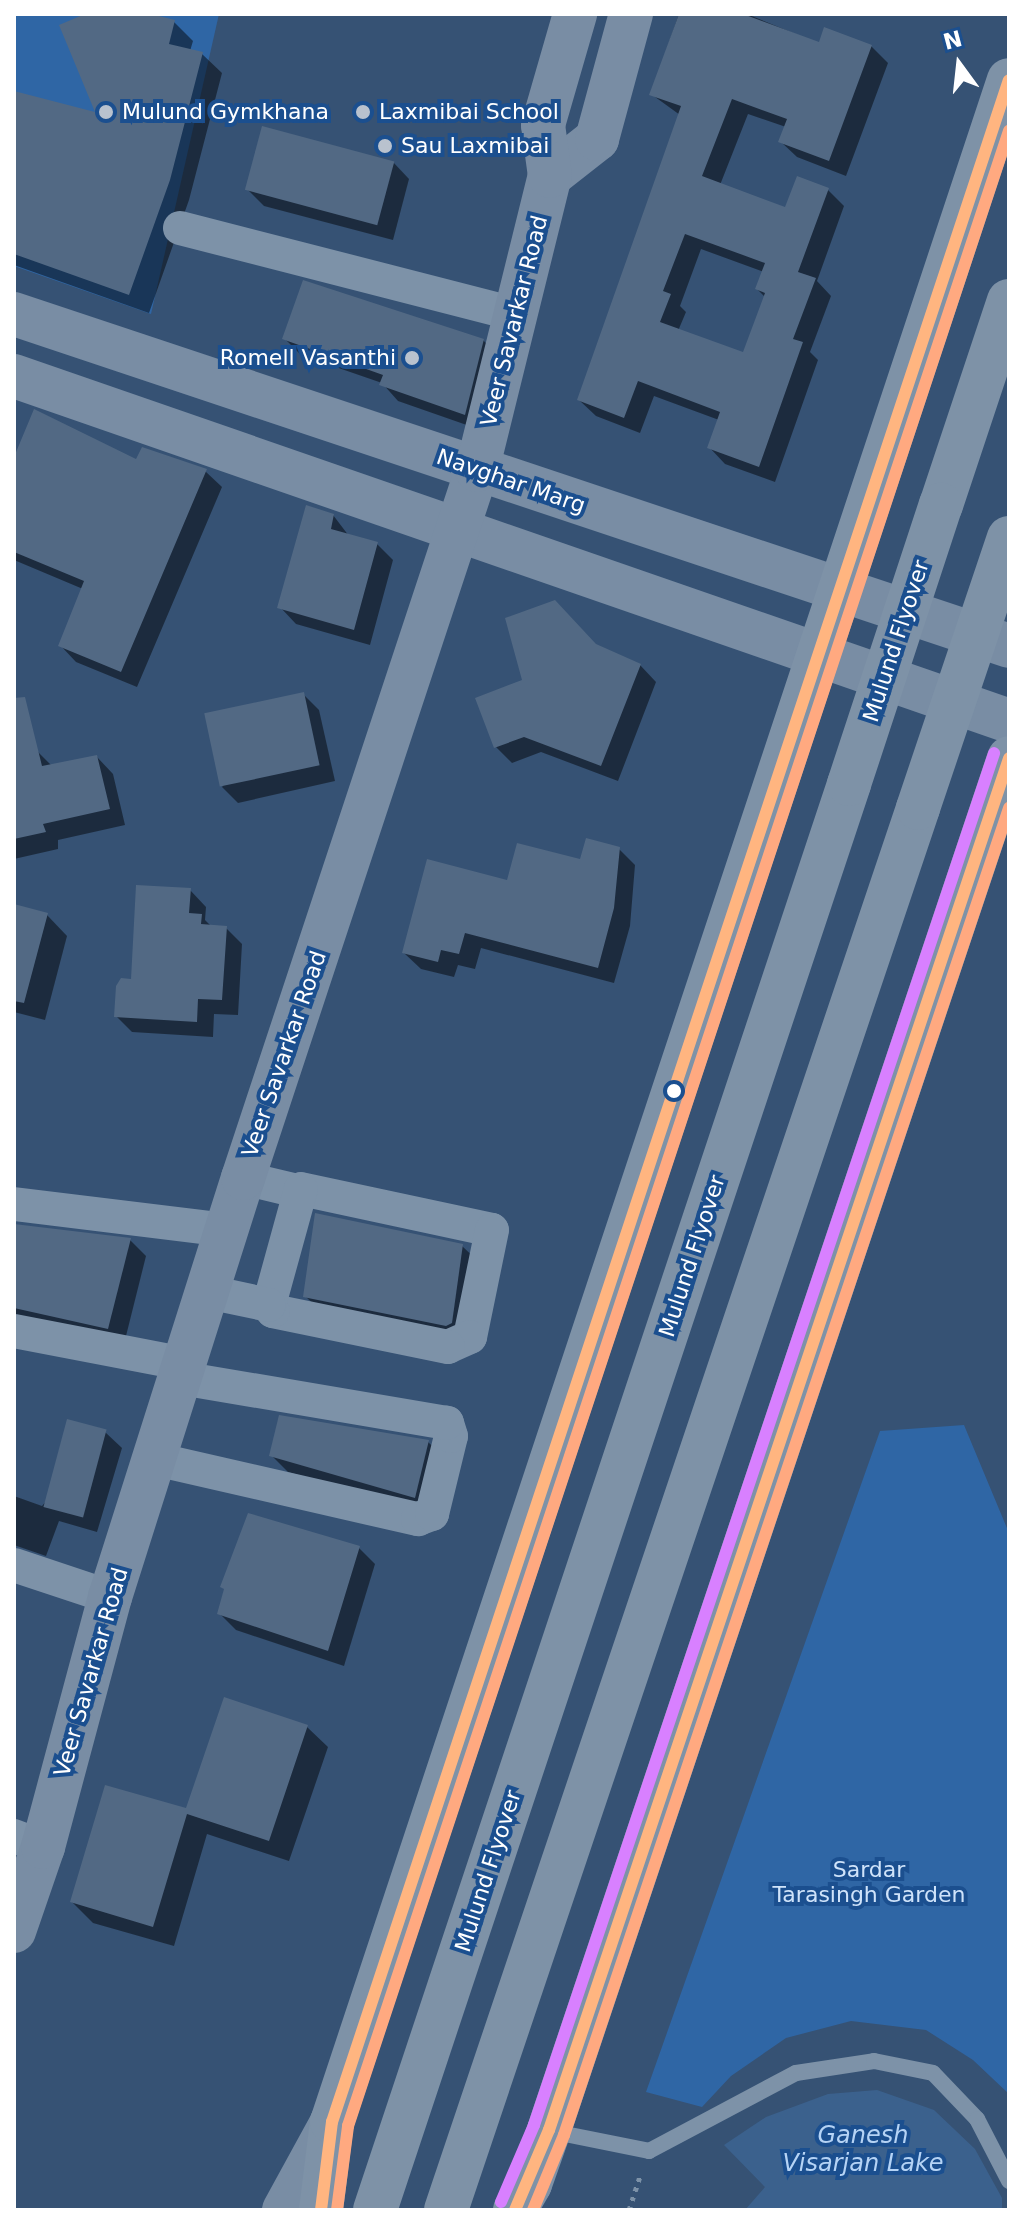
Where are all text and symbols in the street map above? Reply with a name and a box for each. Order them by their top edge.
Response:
north arrow [919,24,999,104]
text: N [941,26,965,55]
place label: Mulund Gymkhana [122,99,329,125]
place label: Laxmibai School [379,99,559,125]
marker: Mulund Gymkhana [97,103,115,121]
marker: Laxmibai School [354,103,372,121]
place label: Sau Laxmibai [401,133,549,159]
marker: Sau Laxmibai [376,137,394,155]
street label: Veer Savarkar Road [475,213,553,429]
place label: Romell Vasanthi [220,345,396,371]
marker: Romell Vasanthi [403,349,421,367]
street label: Navghar Marg [433,443,589,519]
street label: Mulund Flyover [857,557,935,725]
street label: Veer Savarkar Road [236,947,332,1161]
unlabelled marker [666,1083,682,1099]
street label: Mulund Flyover [653,1172,731,1340]
street label: Veer Savarkar Road [48,1564,134,1780]
street label: Mulund Flyover [449,1787,527,1955]
park label: Sardar Tarasingh Garden [773,1856,965,1908]
water label: Ganesh Visarjan Lake [782,2122,944,2178]

